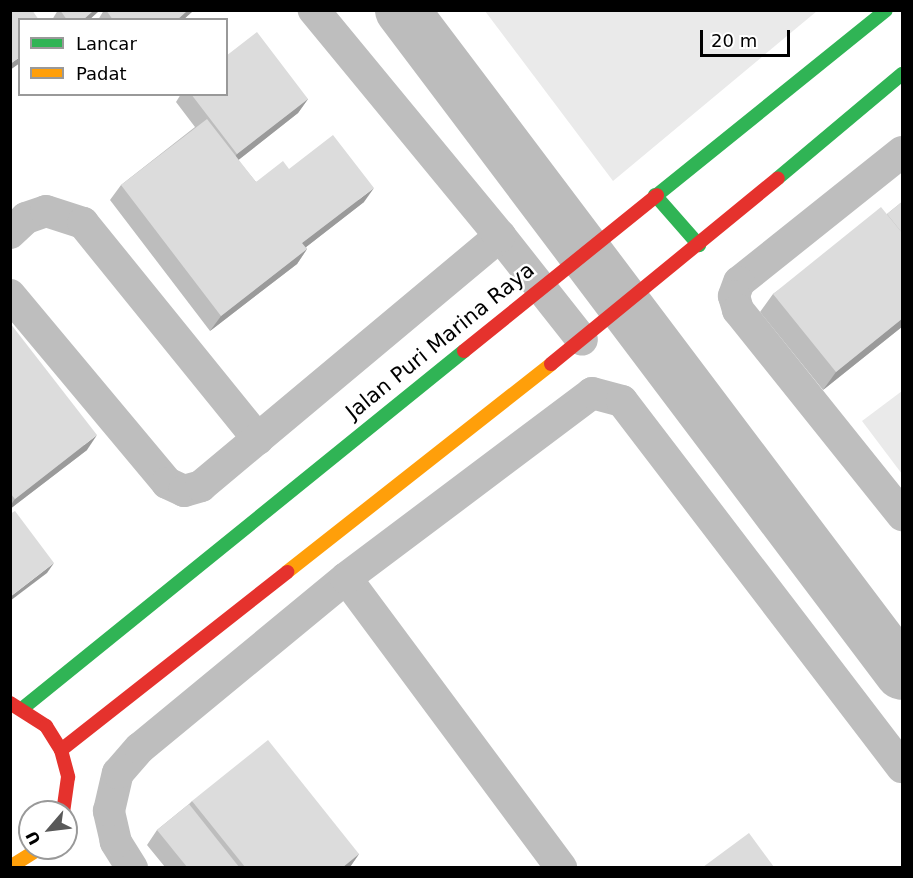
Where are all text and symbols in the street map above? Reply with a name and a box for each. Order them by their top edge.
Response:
legend [18,18,228,96]
scale bar [703,18,793,56]
text: 20 m [711,30,757,51]
text: Lancar [76,33,137,54]
text: Padat [76,63,127,84]
street label: Jalan Puri Marina Raya [341,257,539,425]
north arrow [18,800,78,860]
text: U [22,828,45,848]

